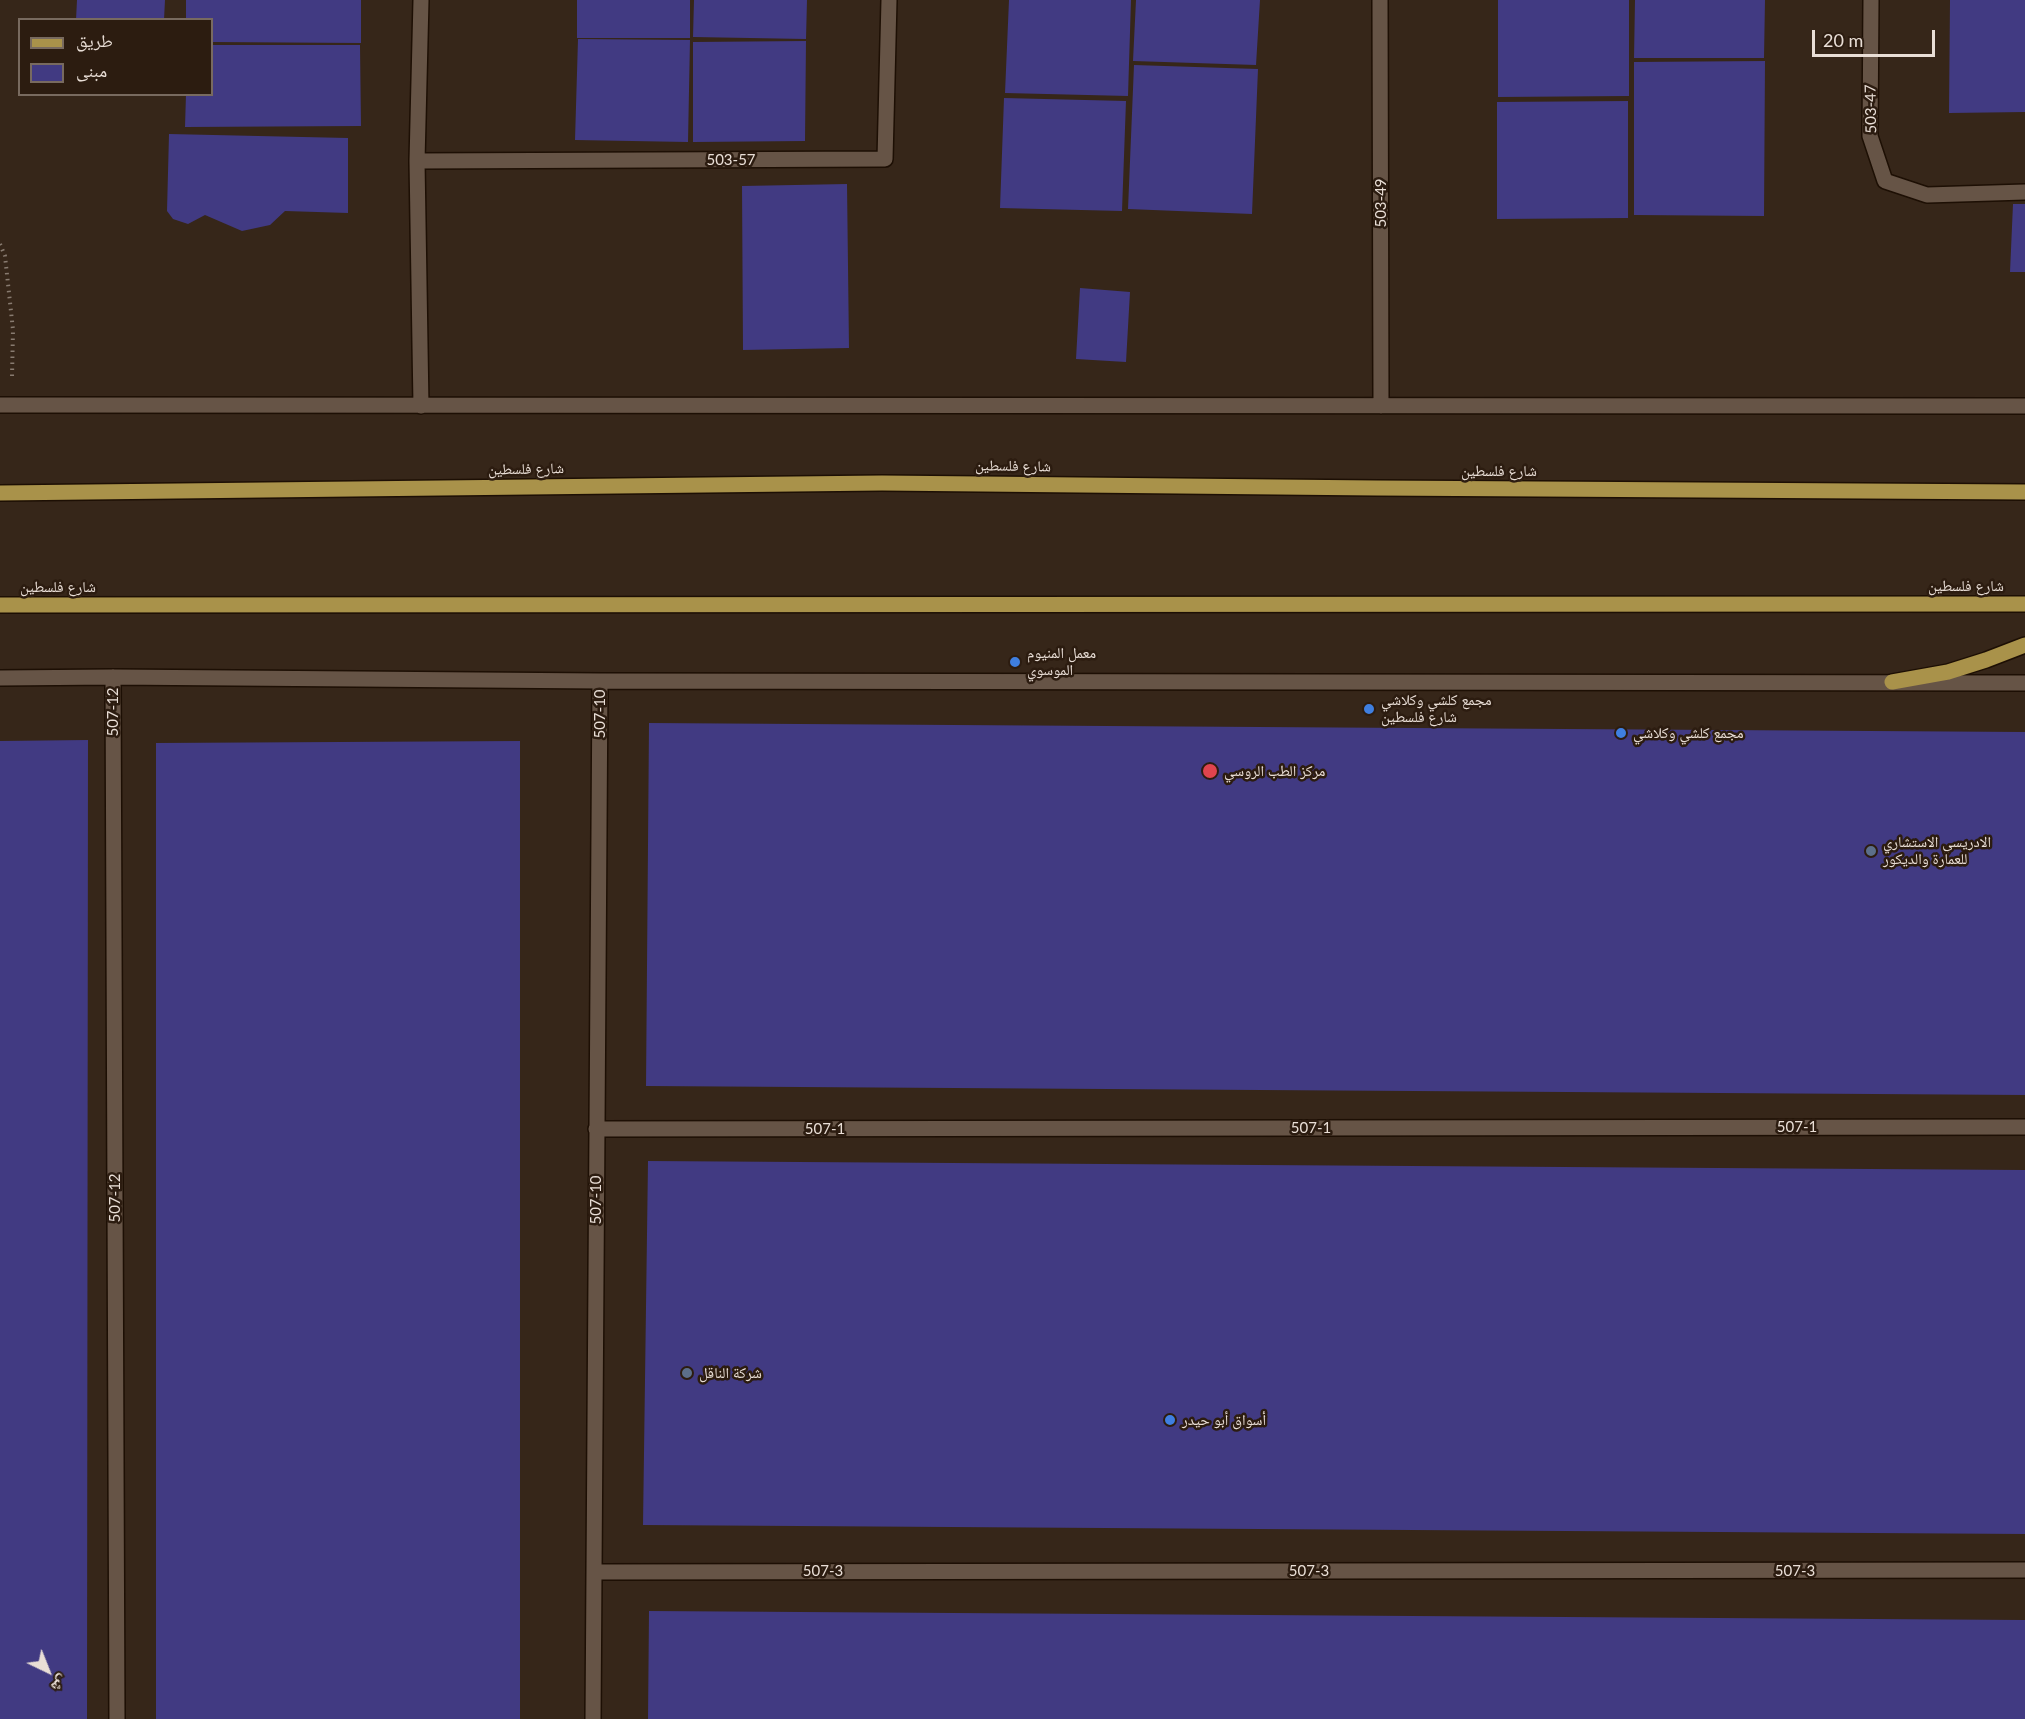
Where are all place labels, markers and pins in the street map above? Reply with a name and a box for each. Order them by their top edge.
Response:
place label: معمل المنيوم الموسوي [1027,644,1096,679]
marker: معمل المنيوم الموسوي [1008,655,1022,669]
place label: مجمع كلشي وكلاشي شارع فلسطين [1381,691,1492,726]
marker: مجمع كلشي وكلاشي شارع فلسطين [1362,702,1376,716]
place label: مجمع كلشي وكلاشي [1633,724,1744,742]
marker: مجمع كلشي وكلاشي [1614,726,1628,740]
marker: مركز الطب الروسي [1201,762,1219,780]
place label: مركز الطب الروسي [1224,762,1325,780]
place label: الادريسي الاستشاري للعمارة والديكور [1883,833,1991,868]
marker: الادريسي الاستشاري للعمارة والديكور [1864,844,1878,858]
place label: شركة الناقل [699,1364,762,1382]
marker: شركة الناقل [680,1366,694,1380]
place label: أسواق أبو حيدر [1182,1411,1266,1429]
marker: أسواق أبو حيدر [1163,1413,1177,1427]

